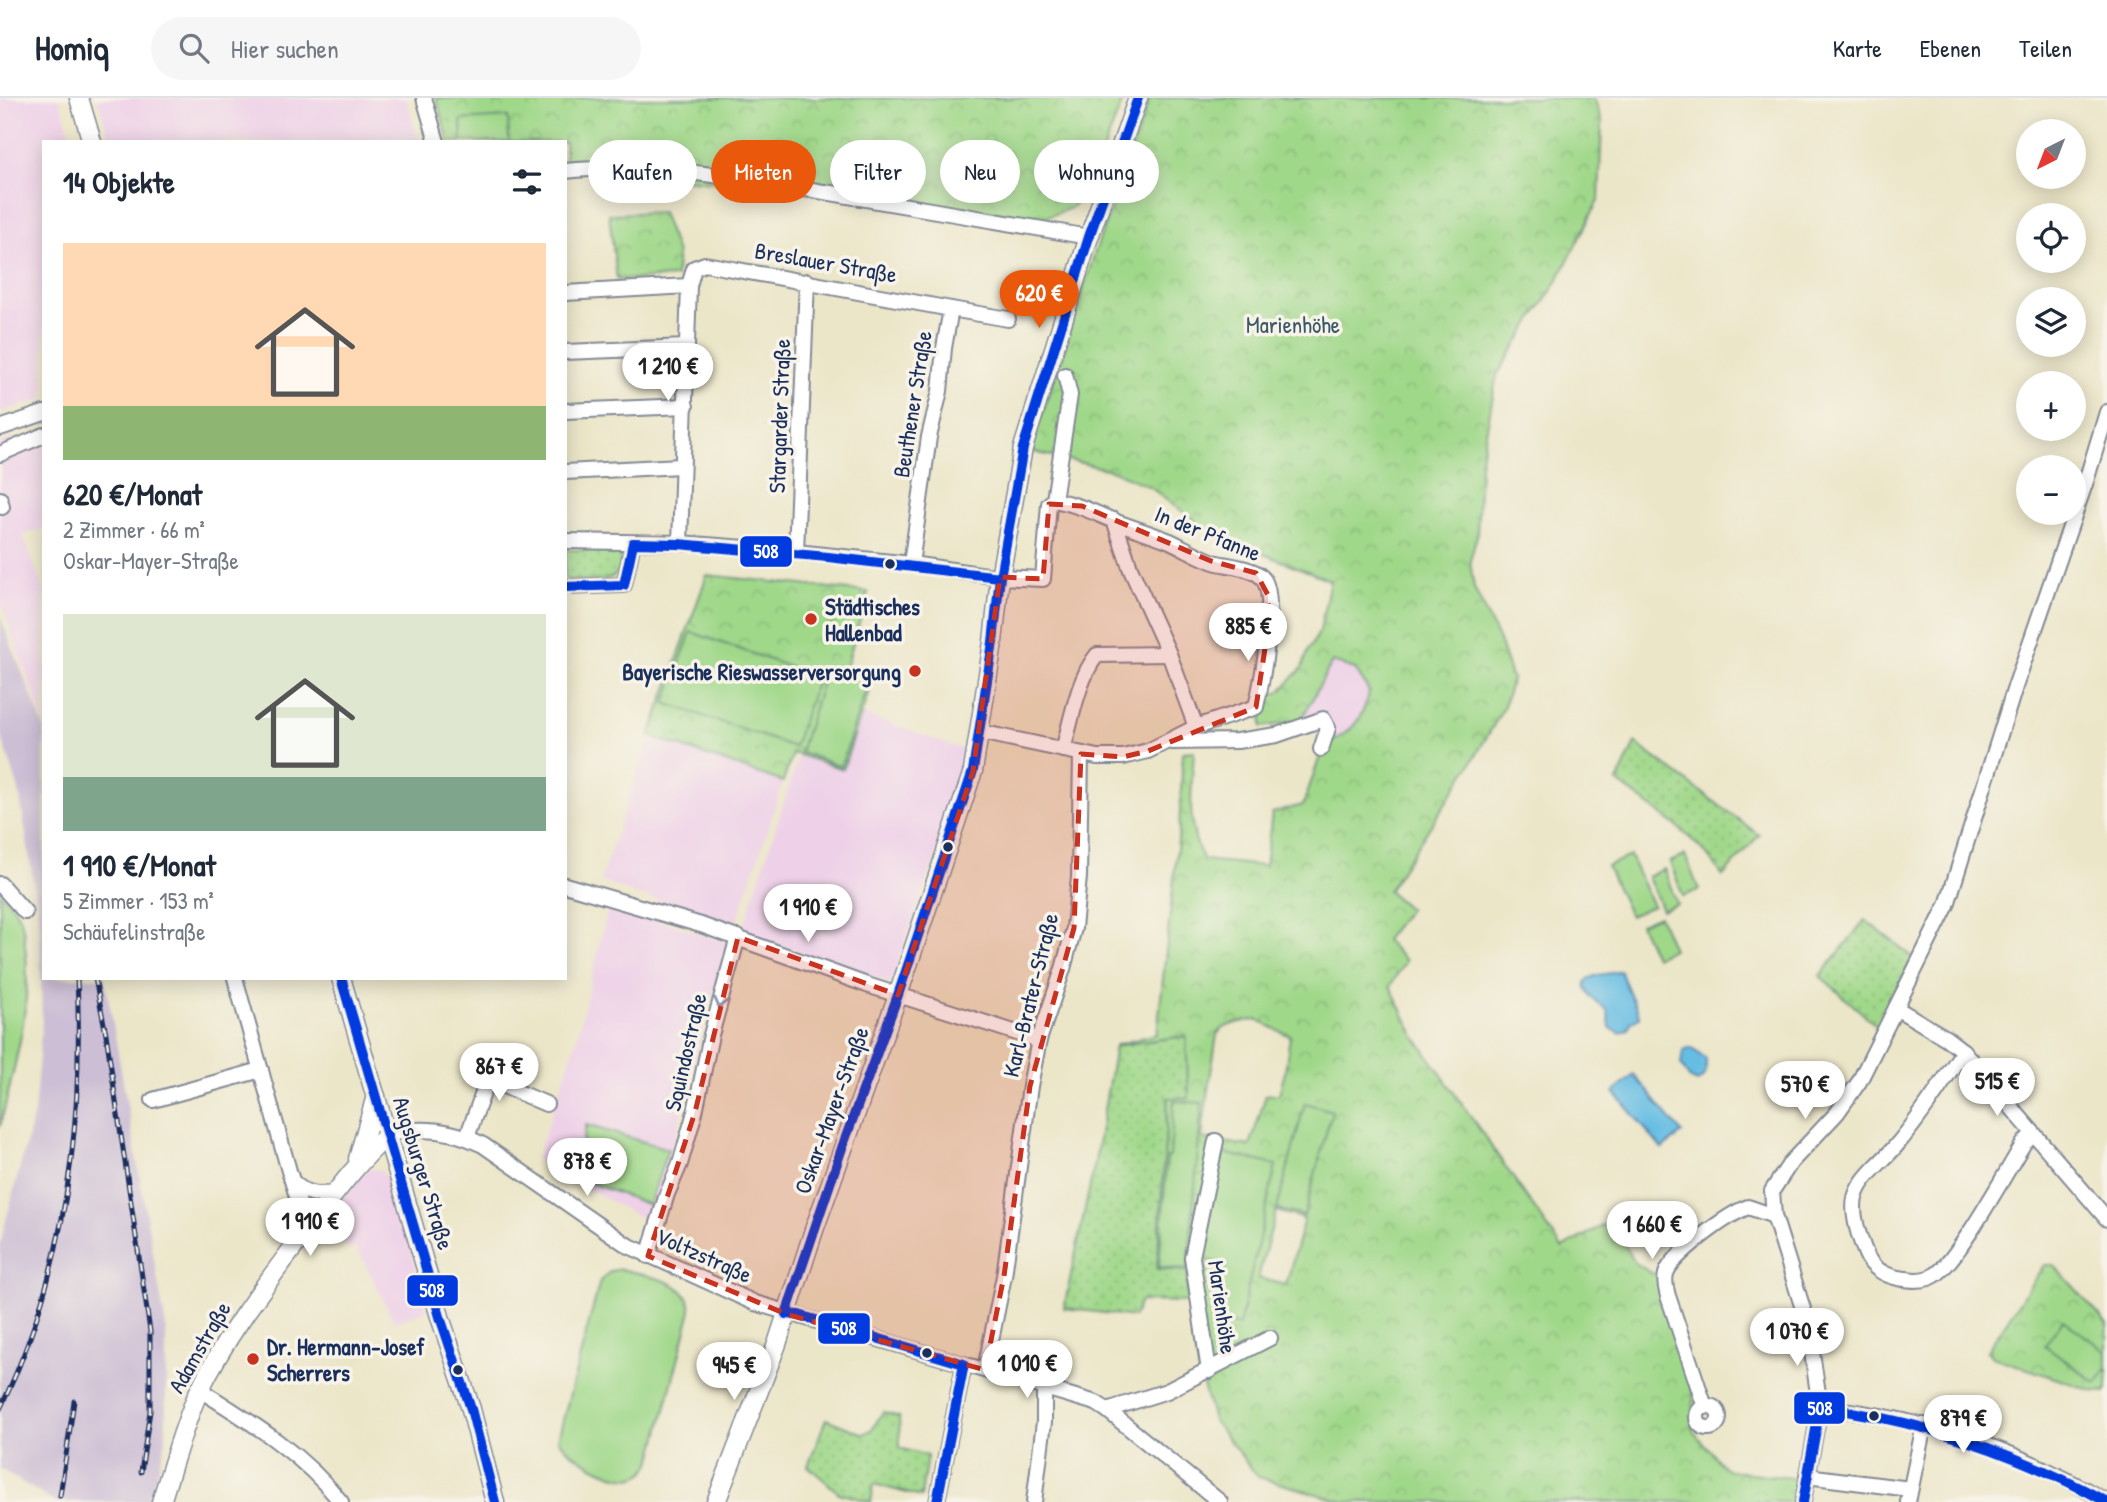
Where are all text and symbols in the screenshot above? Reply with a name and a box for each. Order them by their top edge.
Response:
search box [151,17,641,80]
text: Homiq [35,26,109,70]
icon: search [175,29,213,67]
text: Hier suchen [231,31,339,66]
text: Karte [1833,32,1882,64]
text: Ebenen [1920,32,1981,64]
text: Teilen [2019,32,2072,64]
north arrow [2016,119,2086,189]
map controls [2016,119,2086,525]
chip: Kaufen [588,140,697,203]
chip: Mieten [711,140,816,203]
chip: Filter [830,140,926,203]
chip: Neu [940,140,1020,203]
chip: Wohnung [1034,140,1159,203]
text: 14 Objekte [63,162,175,202]
icon: filters [508,163,546,201]
button: locate [2016,203,2086,273]
street label: Breslauer Straße [752,234,900,290]
pin: 620 € [990,271,1088,330]
text: 620 € [1016,277,1062,308]
button: layers [2016,287,2086,357]
icon: home [242,289,368,415]
park label: Marienhöhe [1246,309,1340,340]
street label: Beuthener Straße [885,328,939,480]
street label: Stargarder Straße [761,338,797,494]
pin: 1 210 € [603,344,733,403]
text: 1 210 € [638,350,698,381]
button: + [2016,371,2086,441]
button: − [2016,455,2086,525]
text: 620 €/Monat [63,474,202,514]
street label: In der Pfanne [1150,498,1266,568]
text: 2 Zimmer · 66 m² [63,514,205,545]
line badge: 508 [739,535,793,568]
text: 508 [754,538,778,564]
text: Oskar-Mayer-Straße [63,545,239,576]
unlabelled marker [883,557,897,571]
place label: Städtisches Hallenbad [825,591,920,648]
pin: 885 € [1199,603,1297,663]
text: 885 € [1225,610,1271,641]
marker: Städtisches Hallenbad [803,611,819,627]
place label: Bayerische Rieswasserversorgung [622,656,901,688]
icon: home [242,660,368,786]
marker: Bayerische Rieswasserversorgung [907,663,923,679]
unlabelled marker [941,840,955,854]
text: 1 910 €/Monat [63,845,216,885]
pin: 1 910 € [743,884,873,944]
text: 5 Zimmer · 153 m² [63,885,214,916]
text: 1 910 € [779,891,837,922]
street label: Karl-Brater-Straße [995,910,1065,1080]
text: Schäufelinstraße [63,916,205,947]
street label: Squindostraße [656,990,714,1114]
one-way arrow [713,997,728,1009]
street label: Oskar-Mayer-Straße [786,1022,876,1198]
pin: 867 € [450,1044,548,1103]
text: 867 € [476,1050,522,1081]
pin: 515 € [1948,1058,2046,1118]
pin: 570 € [1756,1062,1854,1121]
text: 515 € [1975,1065,2019,1096]
text: 570 € [1781,1068,1829,1099]
street label: Augsburger Straße [386,1093,462,1253]
pin: 878 € [538,1138,636,1198]
text: 878 € [563,1145,611,1176]
pin: 1 910 € [245,1198,375,1258]
pin: 1 660 € [1587,1202,1717,1261]
text: 1 910 € [281,1205,339,1236]
text: 1 660 € [1623,1208,1681,1239]
street label: Voltzstraße [651,1220,757,1290]
street label: Marienhöhe [1201,1258,1245,1356]
line badge: 508 [406,1274,459,1307]
text: 508 [420,1277,444,1303]
street label: Adamstraße [160,1296,238,1398]
pin: 1 070 € [1732,1308,1862,1368]
line badge: 508 [817,1312,871,1345]
text: 508 [832,1315,856,1341]
text: 1 070 € [1766,1315,1828,1346]
place label: Dr. Hermann-Josef Scherrers [267,1331,425,1388]
pin: 1 010 € [962,1340,1092,1400]
pin: 945 € [685,1342,783,1402]
unlabelled marker [920,1346,934,1360]
text: 1 010 € [998,1347,1056,1378]
text: 945 € [712,1349,756,1380]
marker: Dr. Hermann-Josef Scherrers [245,1351,261,1367]
unlabelled marker [451,1363,465,1377]
line badge: 508 [1793,1391,1846,1425]
text: 508 [1808,1395,1832,1421]
pin: 879 € [1914,1396,2012,1455]
text: 879 € [1940,1402,1986,1433]
unlabelled marker [1867,1409,1881,1423]

